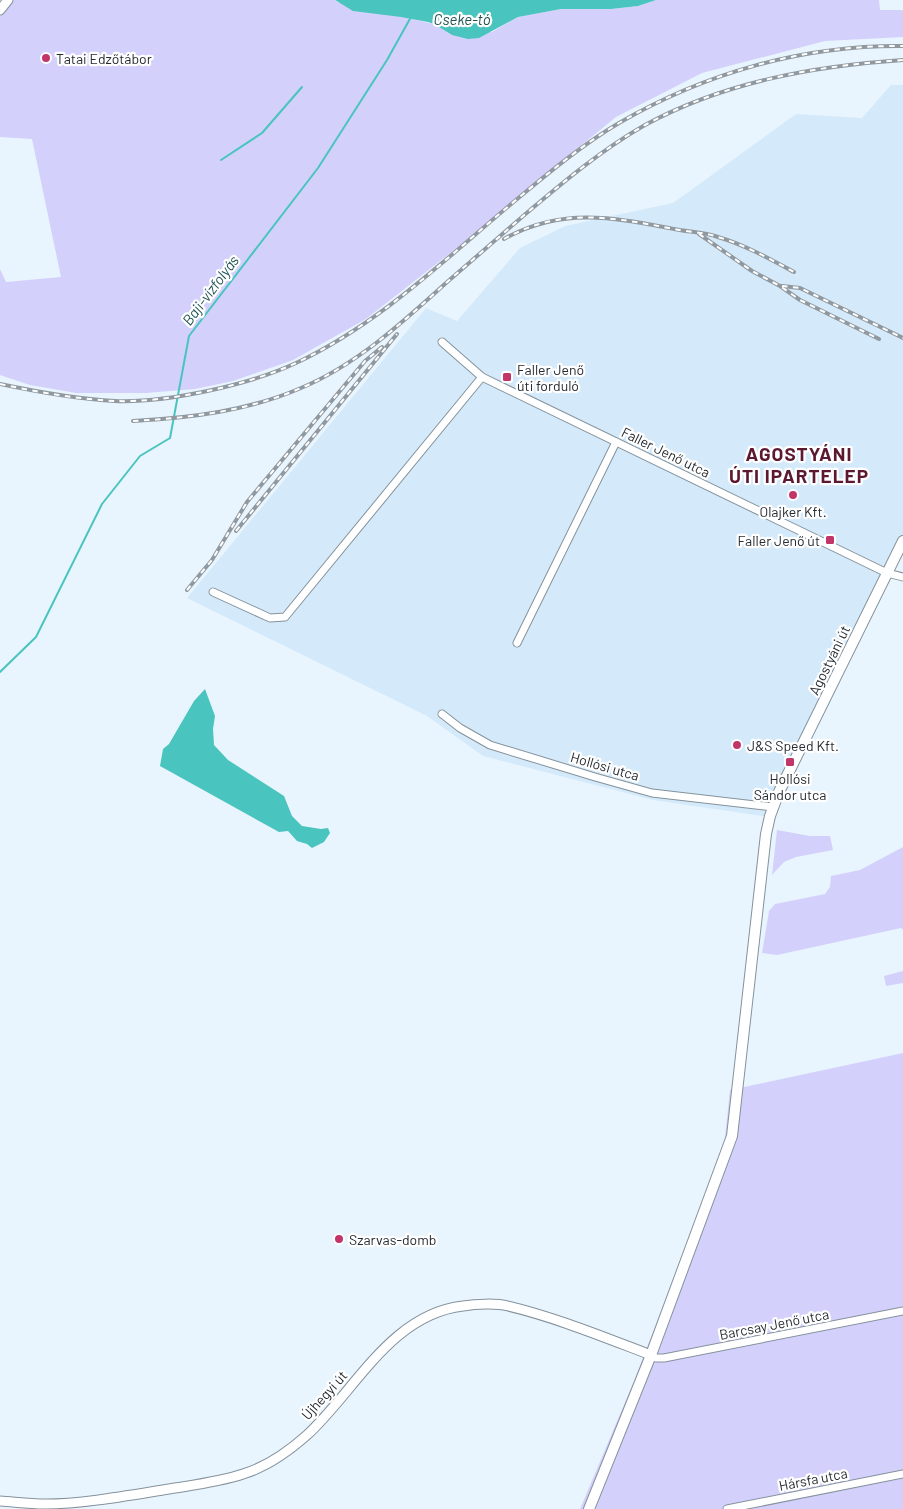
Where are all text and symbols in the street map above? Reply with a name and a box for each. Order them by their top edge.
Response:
water label: Cseke-tó [434,10,491,28]
place label: Tatai Edzőtábor [56,50,152,67]
marker: Tatai Edzőtábor [40,52,52,64]
water label: Baji-vízfolyás [178,252,242,328]
place label: Faller Jenő úti forduló [517,361,584,394]
marker: Faller Jenő úti forduló [501,371,513,383]
street label: Faller Jenő utca [619,423,713,481]
district label: AGOSTYÁNI ÚTI IPARTELEP [729,442,869,487]
marker: Olajker Kft. [787,489,799,501]
place label: Olajker Kft. [759,503,827,520]
place label: Faller Jenő út [738,532,820,549]
marker: Faller Jenő út [824,534,836,546]
street label: Agostyáni út [805,623,853,697]
place label: J&S Speed Kft. [747,737,839,754]
marker: J&S Speed Kft. [731,739,743,751]
street label: Hollósi utca [569,748,641,784]
marker: Hollósi Sándor utca [784,756,796,768]
place label: Hollósi Sándor utca [754,770,826,803]
place label: Szarvas-domb [349,1231,436,1248]
marker: Szarvas-domb [333,1233,345,1245]
street label: Barcsay Jenő utca [718,1305,830,1343]
street label: Újhegyi út [297,1367,351,1423]
street label: Hársfa utca [777,1464,849,1494]

